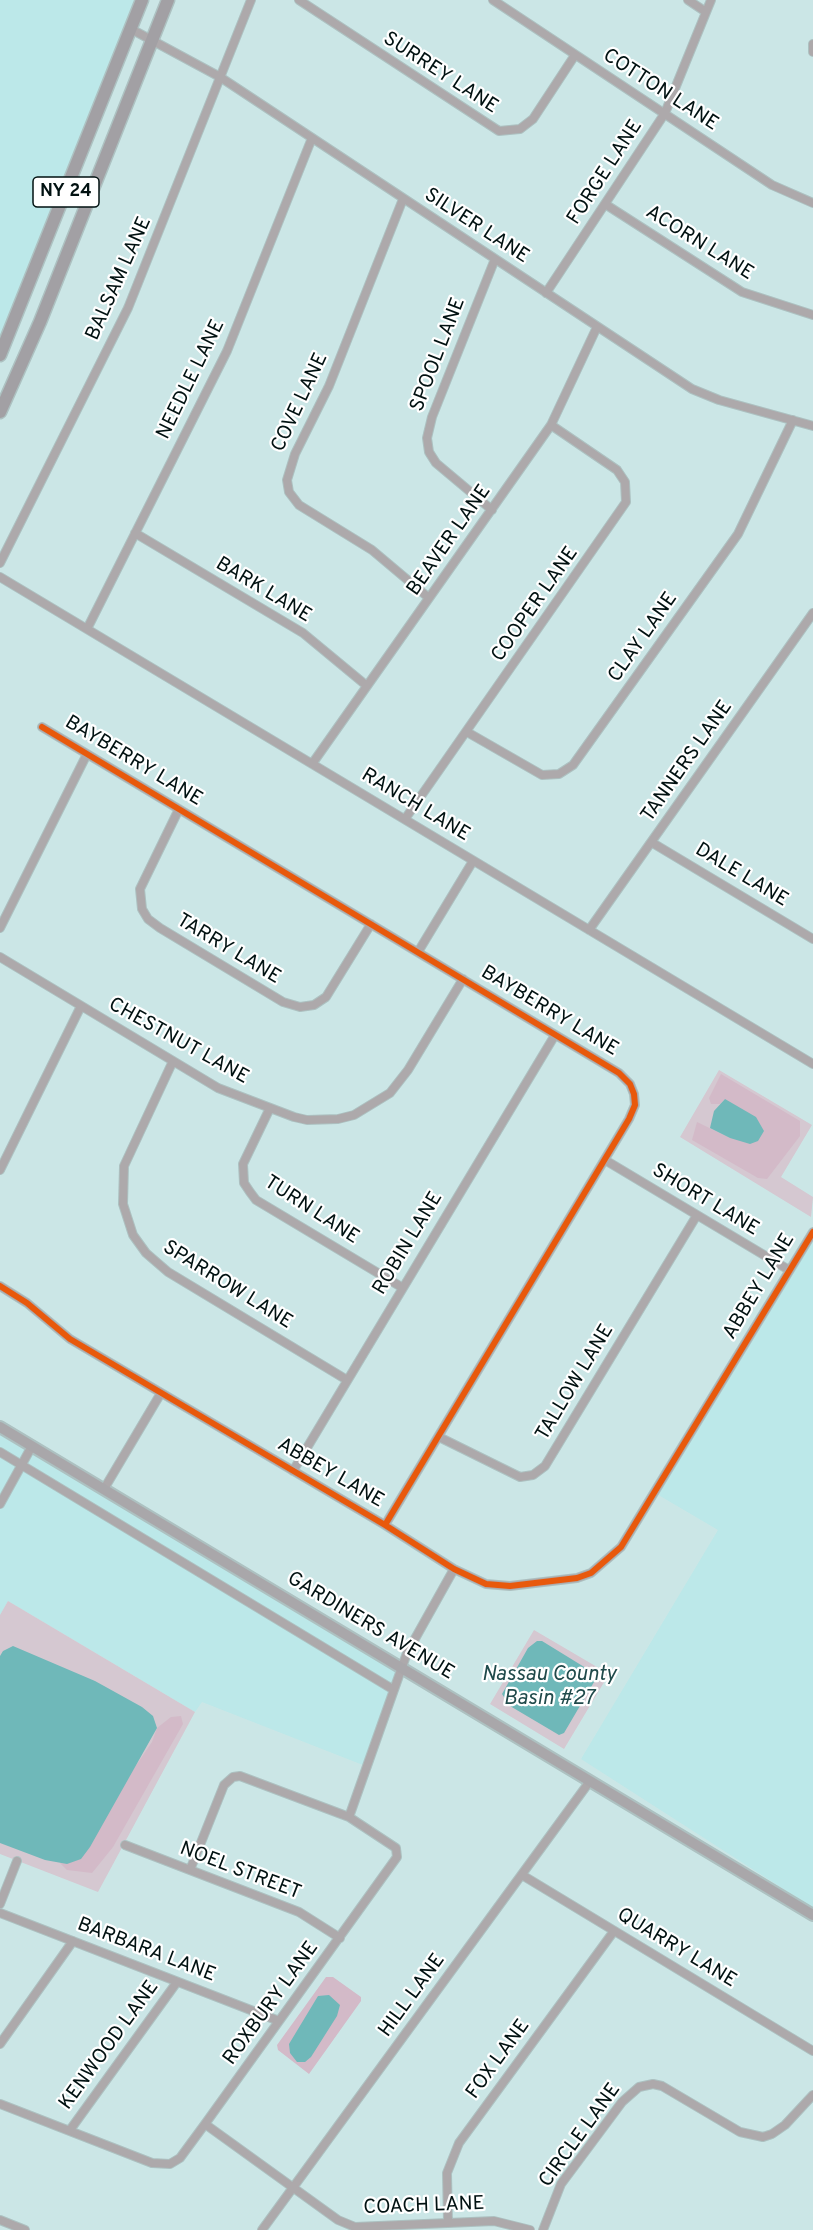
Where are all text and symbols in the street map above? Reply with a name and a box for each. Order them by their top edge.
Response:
street label: SURREY LANE [378,28,502,120]
street label: COTTON LANE [598,45,722,137]
street label: FORGE LANE [563,116,649,230]
road number: NY 24 [33,177,99,207]
street label: SILVER LANE [419,184,533,270]
street label: ACORN LANE [641,201,757,287]
street label: BALSAM LANE [82,213,158,345]
street label: SPOOL LANE [406,295,472,415]
street label: NEEDLE LANE [153,316,231,444]
street label: COVE LANE [268,350,334,456]
street label: BEAVER LANE [403,481,497,601]
street label: COOPER LANE [487,543,585,667]
street label: BARK LANE [211,553,315,629]
street label: CLAY LANE [604,588,684,688]
street label: TANNERS LANE [637,697,739,827]
street label: BAYBERRY LANE [60,711,206,813]
street label: RANCH LANE [356,764,474,848]
street label: DALE LANE [690,839,792,913]
street label: TARRY LANE [172,910,284,990]
street label: BAYBERRY LANE [476,961,622,1063]
street label: CHESTNUT LANE [104,994,252,1090]
street label: SHORT LANE [647,1160,763,1242]
street label: TURN LANE [259,1171,363,1251]
street label: ROBIN LANE [369,1188,449,1300]
street label: ABBEY LANE [719,1230,801,1344]
street label: SPARROW LANE [158,1236,296,1336]
street label: TALLOW LANE [532,1321,620,1445]
street label: ABBEY LANE [272,1434,388,1514]
street label: GARDINERS AVENUE [282,1568,458,1686]
water label: Nassau County Basin #27 [482,1663,616,1713]
street label: NOEL STREET [176,1838,304,1906]
street label: QUARRY LANE [612,1904,740,1994]
street label: BARBARA LANE [73,1914,219,1988]
street label: ROXBURY LANE [219,1937,325,2071]
street label: HILL LANE [375,1950,451,2042]
street label: KENWOOD LANE [55,1977,165,2115]
street label: FOX LANE [462,2015,536,2105]
street label: CIRCLE LANE [535,2079,627,2193]
street label: COACH LANE [363,2193,485,2221]

